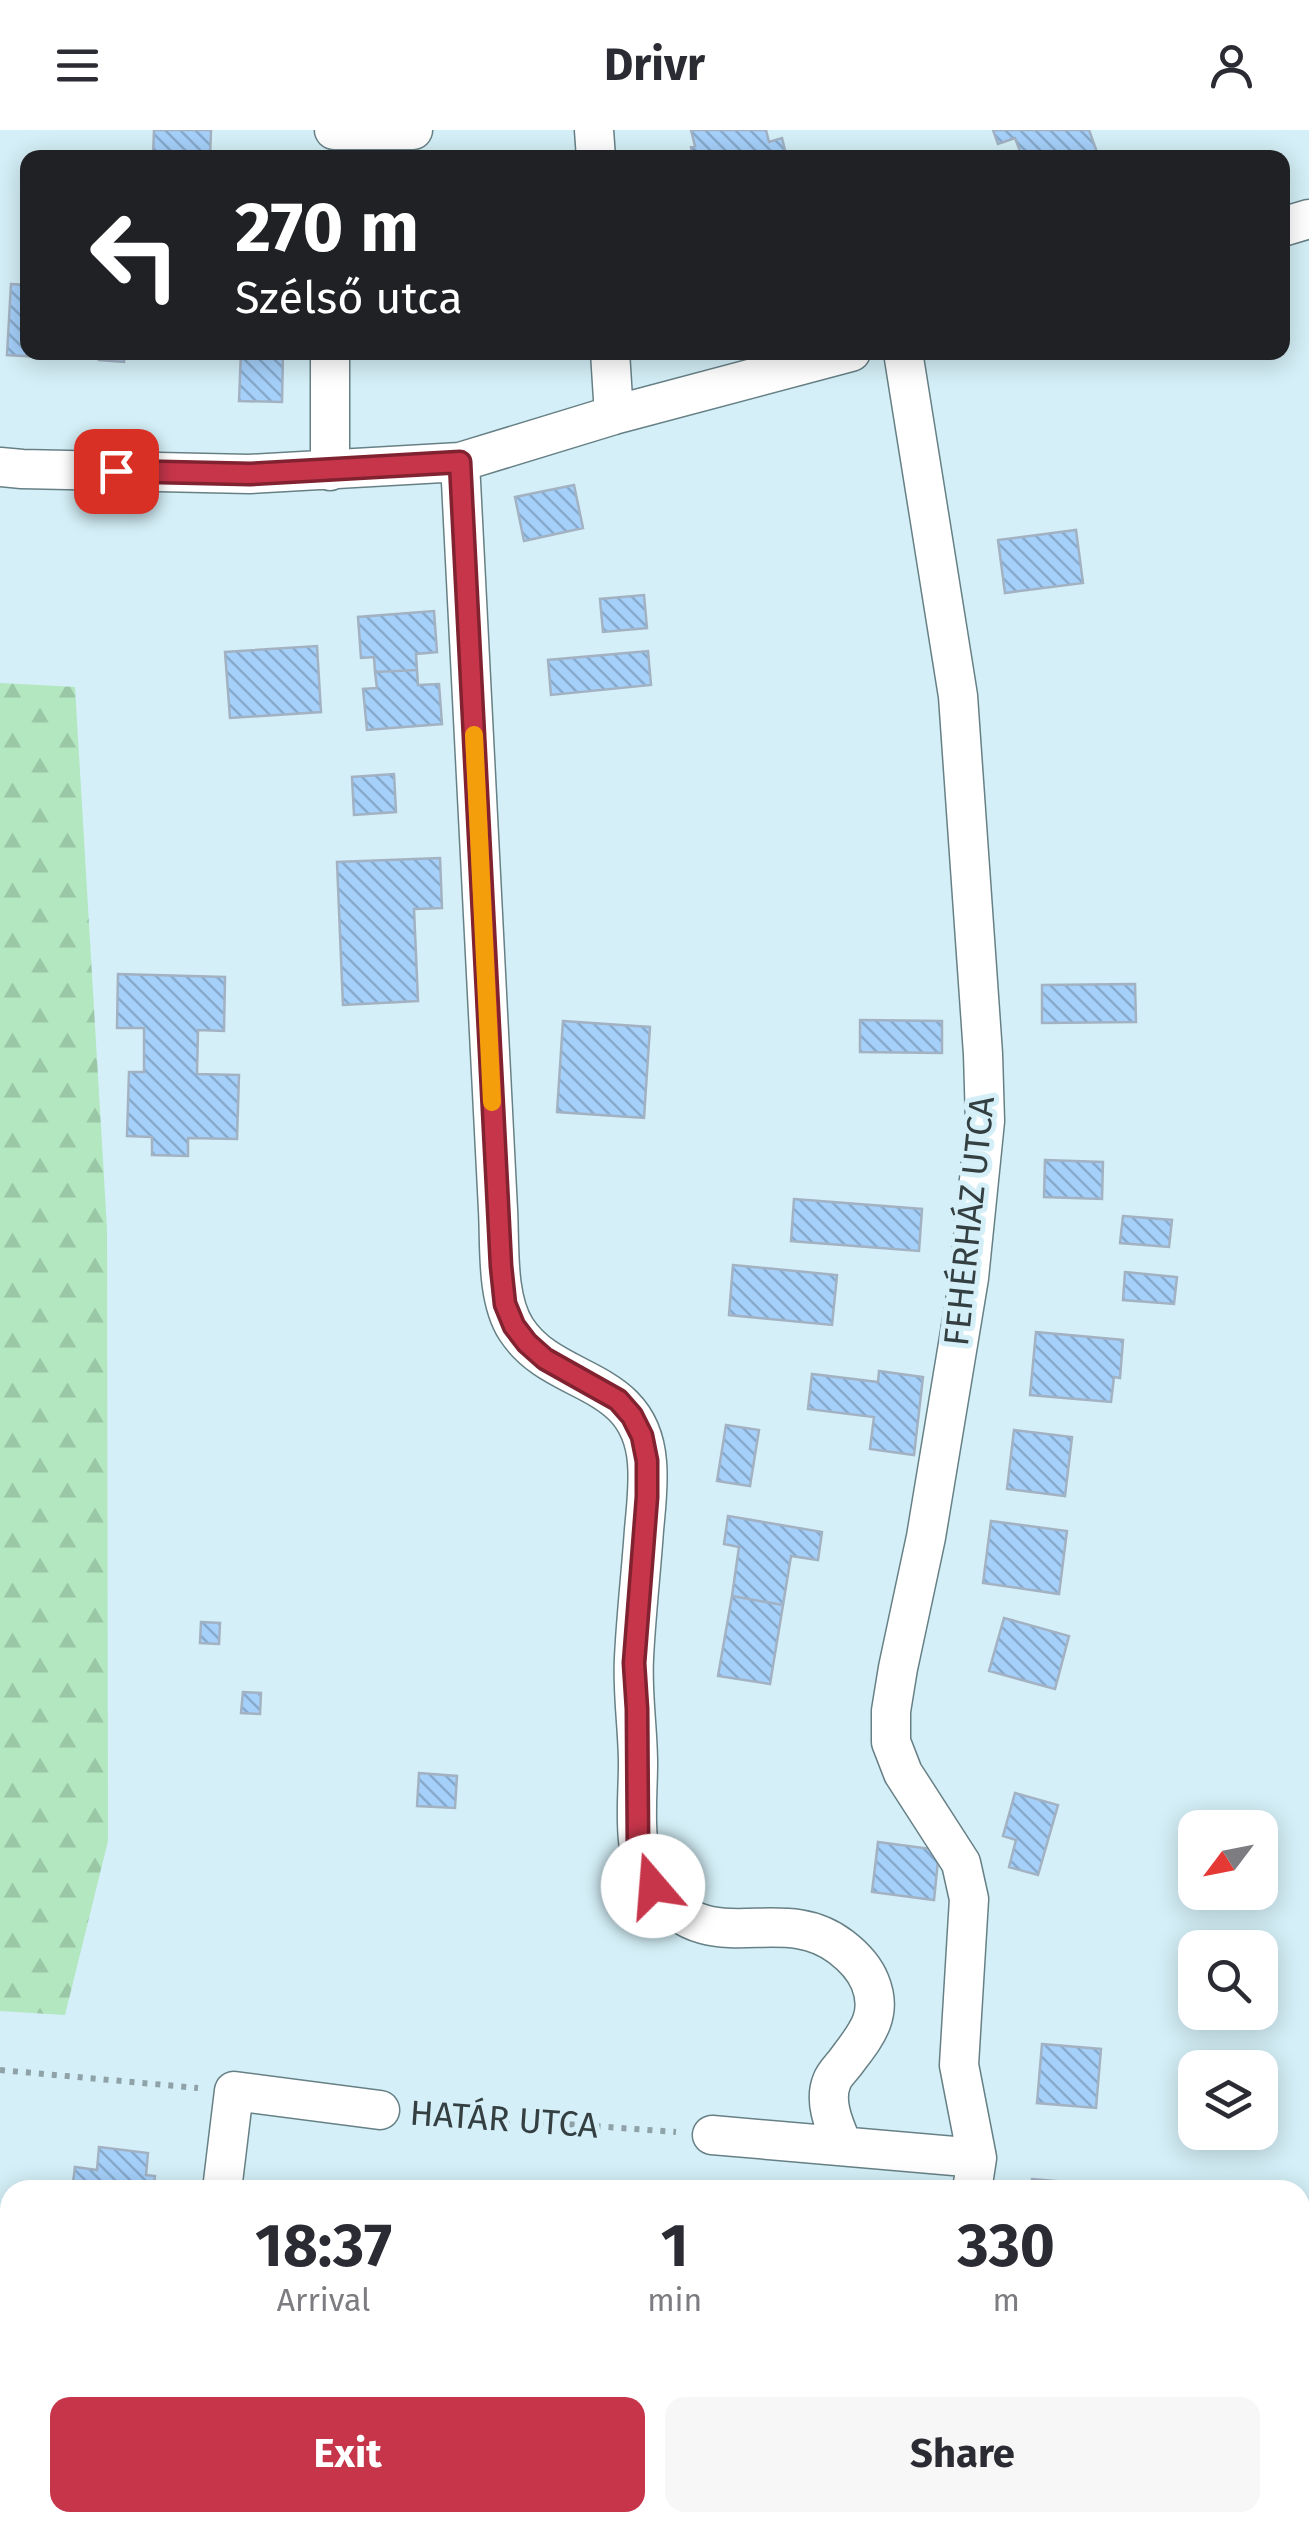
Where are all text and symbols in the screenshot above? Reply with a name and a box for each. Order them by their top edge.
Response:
icon: menu [50,38,105,93]
text: Drivr [604,38,705,92]
icon: person [1204,38,1259,93]
text: 270 m [235,186,419,270]
icon: left [70,190,200,320]
text: Szélső utca [235,271,463,325]
pin [74,429,159,514]
icon: arrive [89,444,144,499]
street label: FEHÉRHÁZ UTCA [935,1094,1003,1348]
north arrow [1178,1810,1278,1910]
map controls [1178,1810,1278,2150]
position arrow [601,1834,705,1938]
button: search [1178,1930,1278,2030]
button: layers [1178,2050,1278,2150]
street label: HATÁR UTCA [408,2091,600,2147]
text: 18:37 [255,2210,392,2282]
text: 1 [661,2210,689,2282]
text: 330 [957,2210,1055,2282]
text: Arrival [277,2281,370,2319]
text: min [647,2281,702,2319]
text: m [992,2281,1020,2319]
button: Exit [50,2397,645,2512]
button: Share [665,2397,1260,2512]

